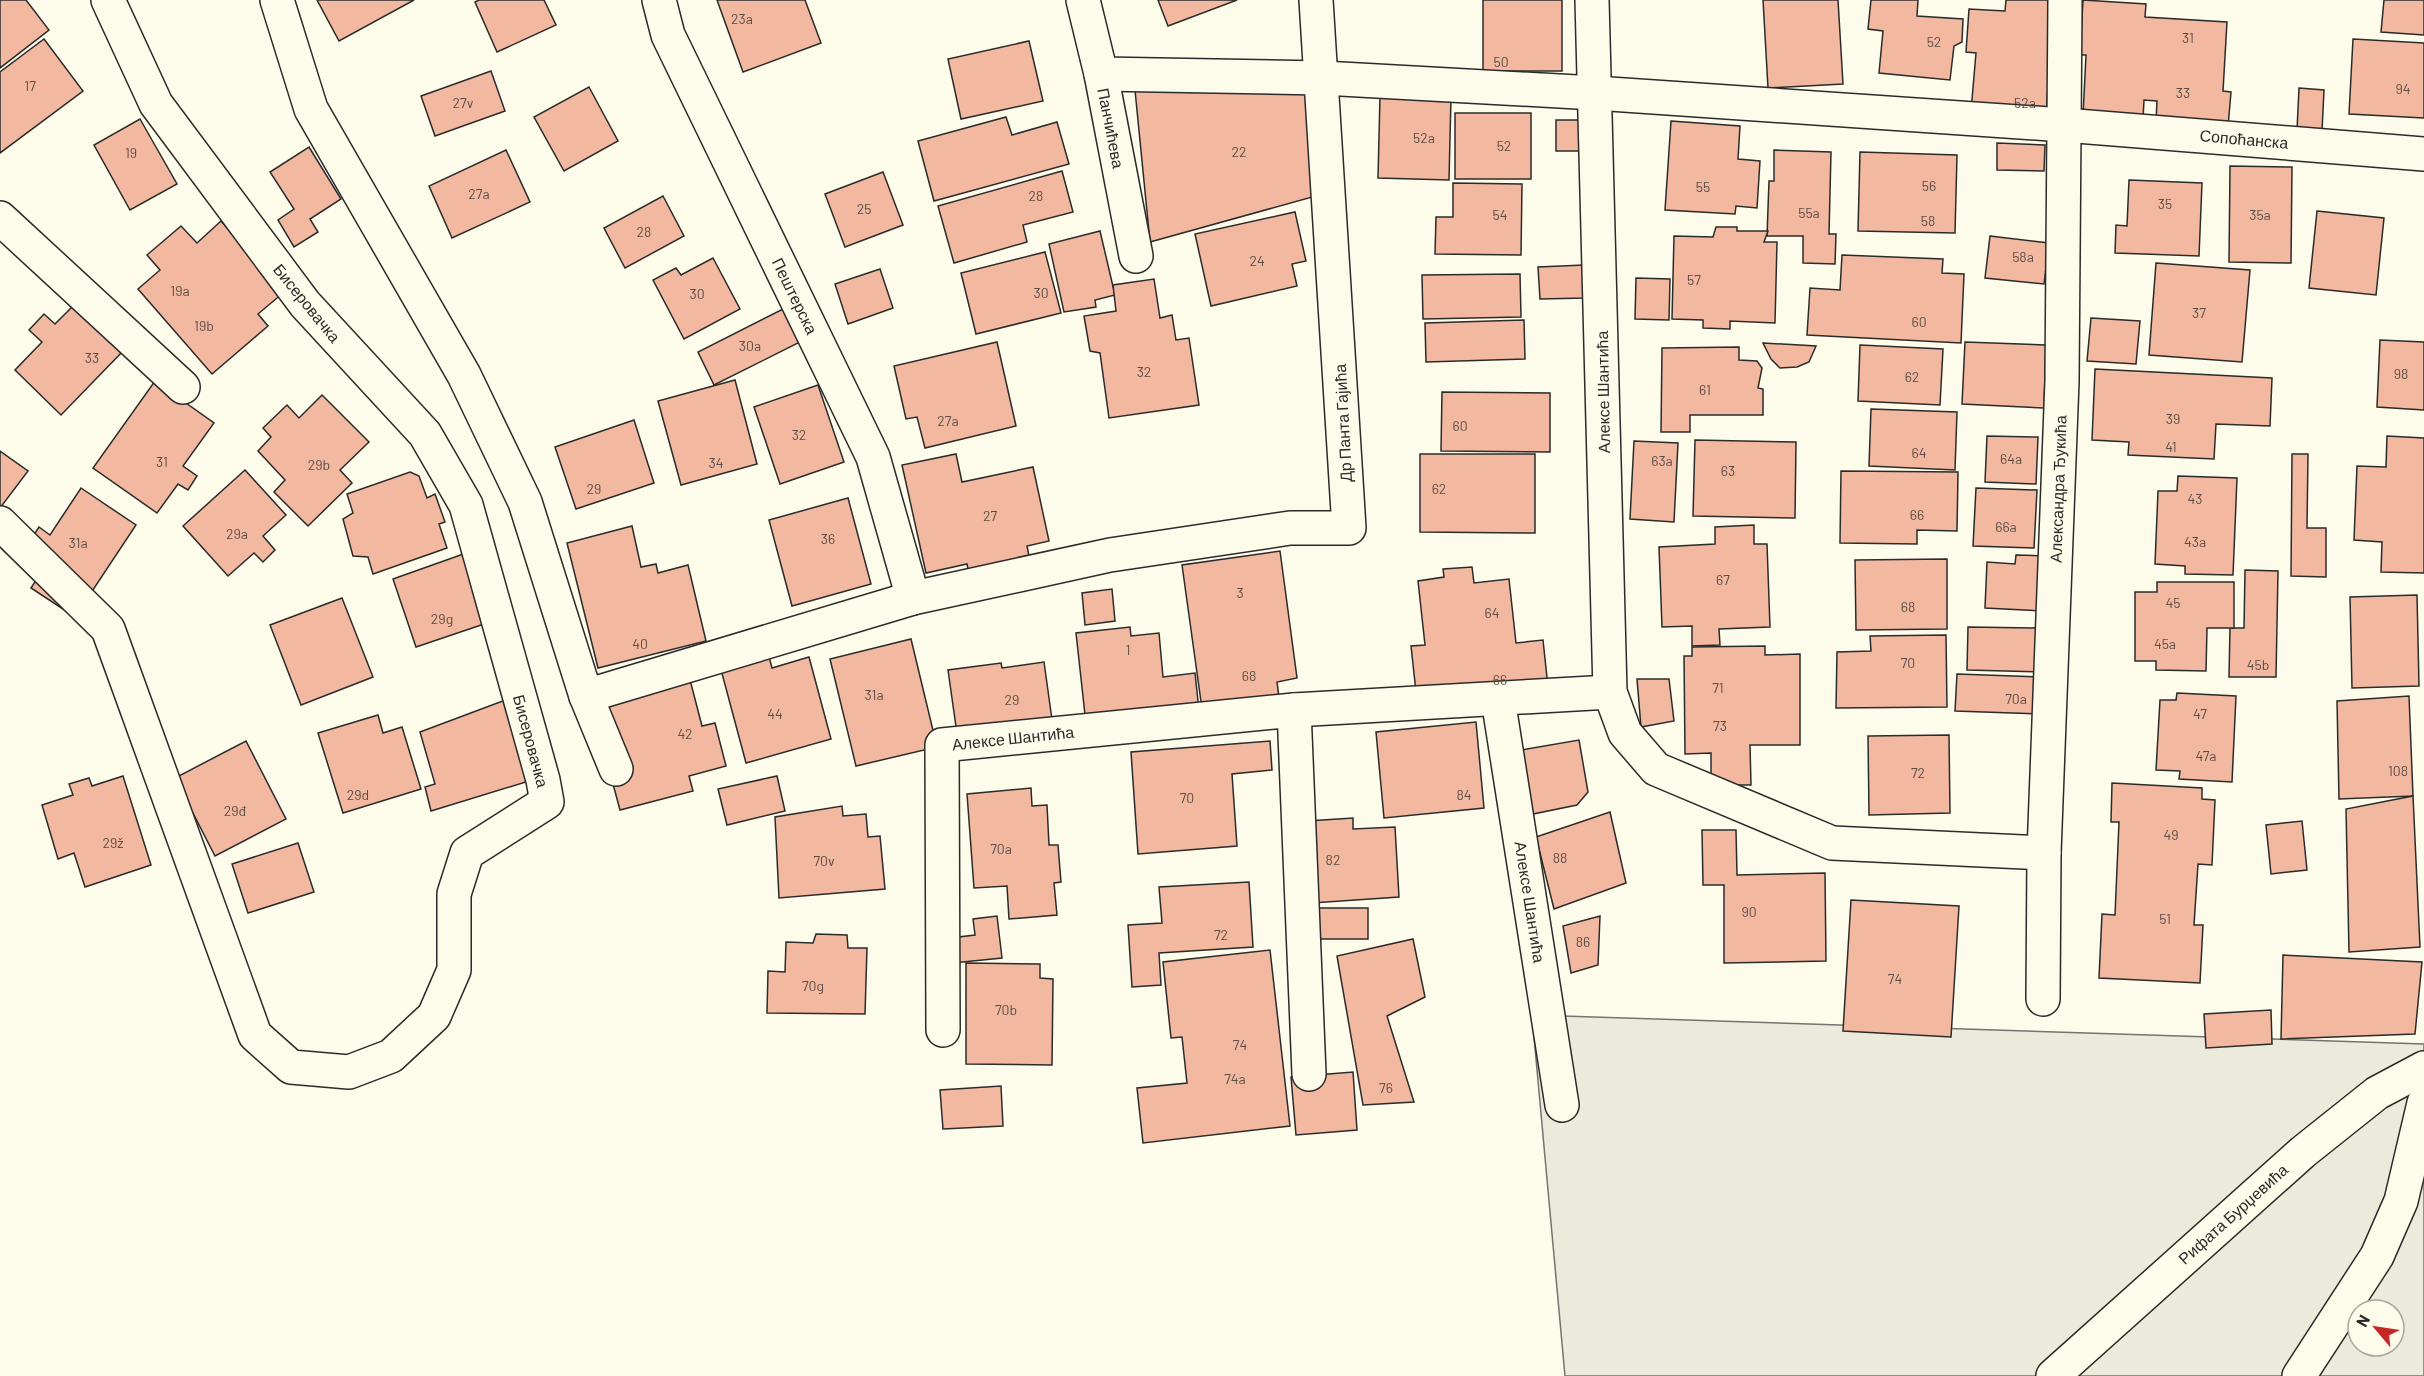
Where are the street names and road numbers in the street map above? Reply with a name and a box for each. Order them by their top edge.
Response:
street label: Панчићева [1094,86,1129,170]
street label: Сопоћанска [2199,125,2289,152]
street label: Пештерска [769,255,822,337]
street label: Бисеровачка [270,260,345,346]
street label: Алексе Шантића [1592,330,1613,453]
street label: Др Панта Гајића [1330,363,1355,483]
street label: Александра Ђукића [2045,415,2070,563]
street label: Бисеровачка [510,692,553,790]
street label: Алексе Шантића [951,722,1075,753]
street label: Алексе Шантића [1512,840,1549,964]
street label: Рифата Бурџевића [2174,1160,2291,1268]

